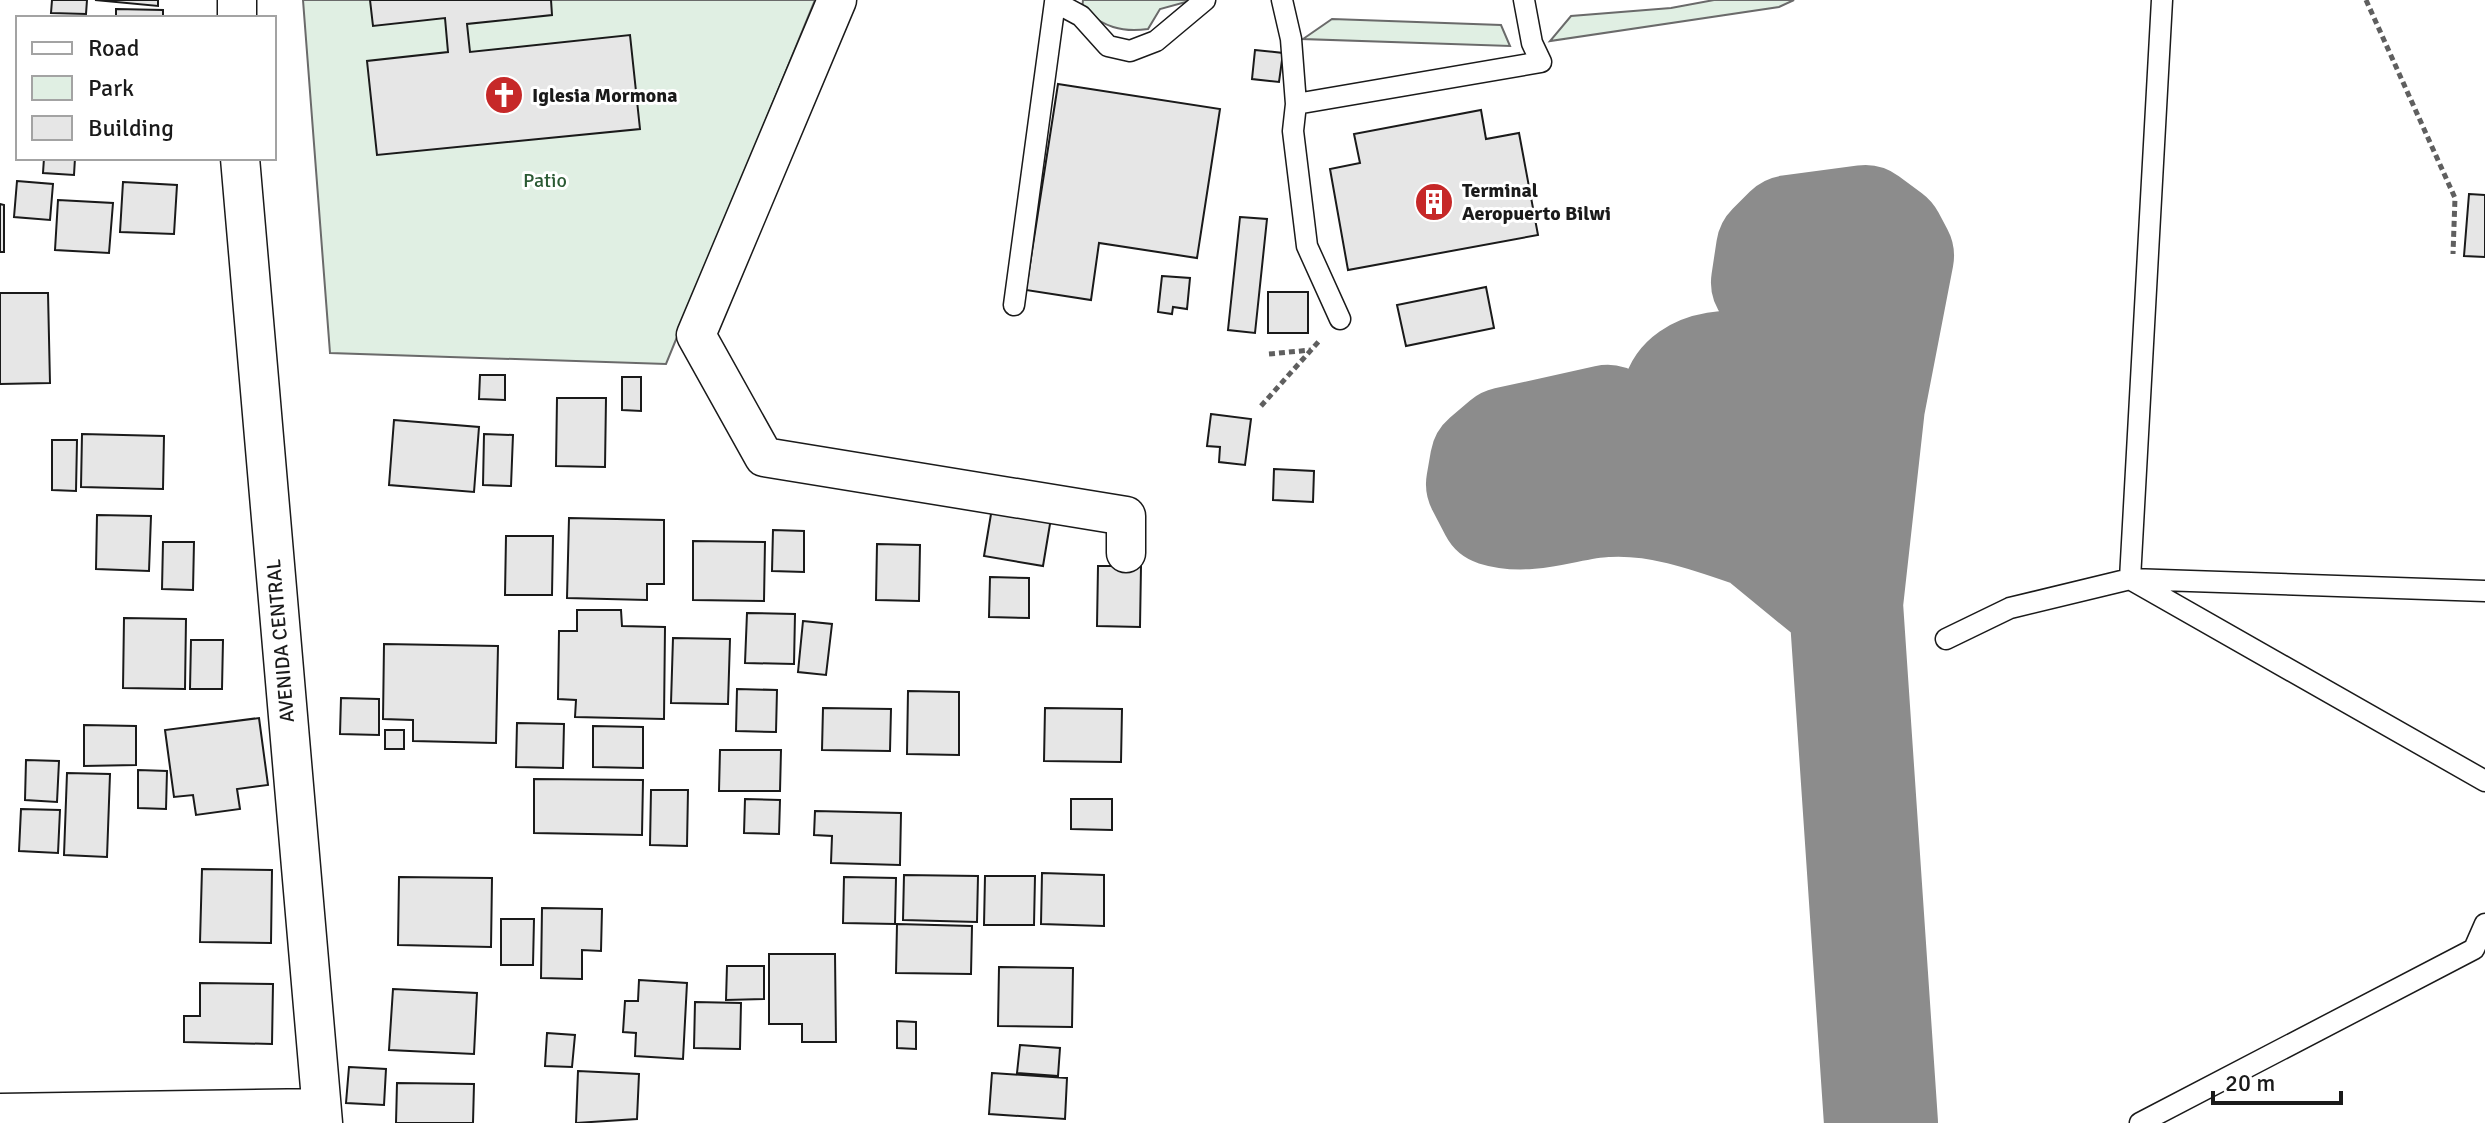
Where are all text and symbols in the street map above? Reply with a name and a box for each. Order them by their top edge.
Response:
legend [16,16,276,160]
text: Road [88,33,139,63]
text: Park [88,73,134,103]
church icon: Iglesia Mormona [483,74,525,116]
place label: Iglesia Mormona [532,83,677,108]
text: Building [88,113,174,143]
park label: Patio [523,168,567,193]
place label: Terminal Aeropuerto Bilwi [1462,178,1611,226]
building icon: Terminal Aeropuerto Bilwi [1413,181,1455,223]
street label: AVENIDA CENTRAL [261,558,300,724]
scale bar [2213,1055,2341,1105]
text: 20 m [2225,1068,2275,1098]

